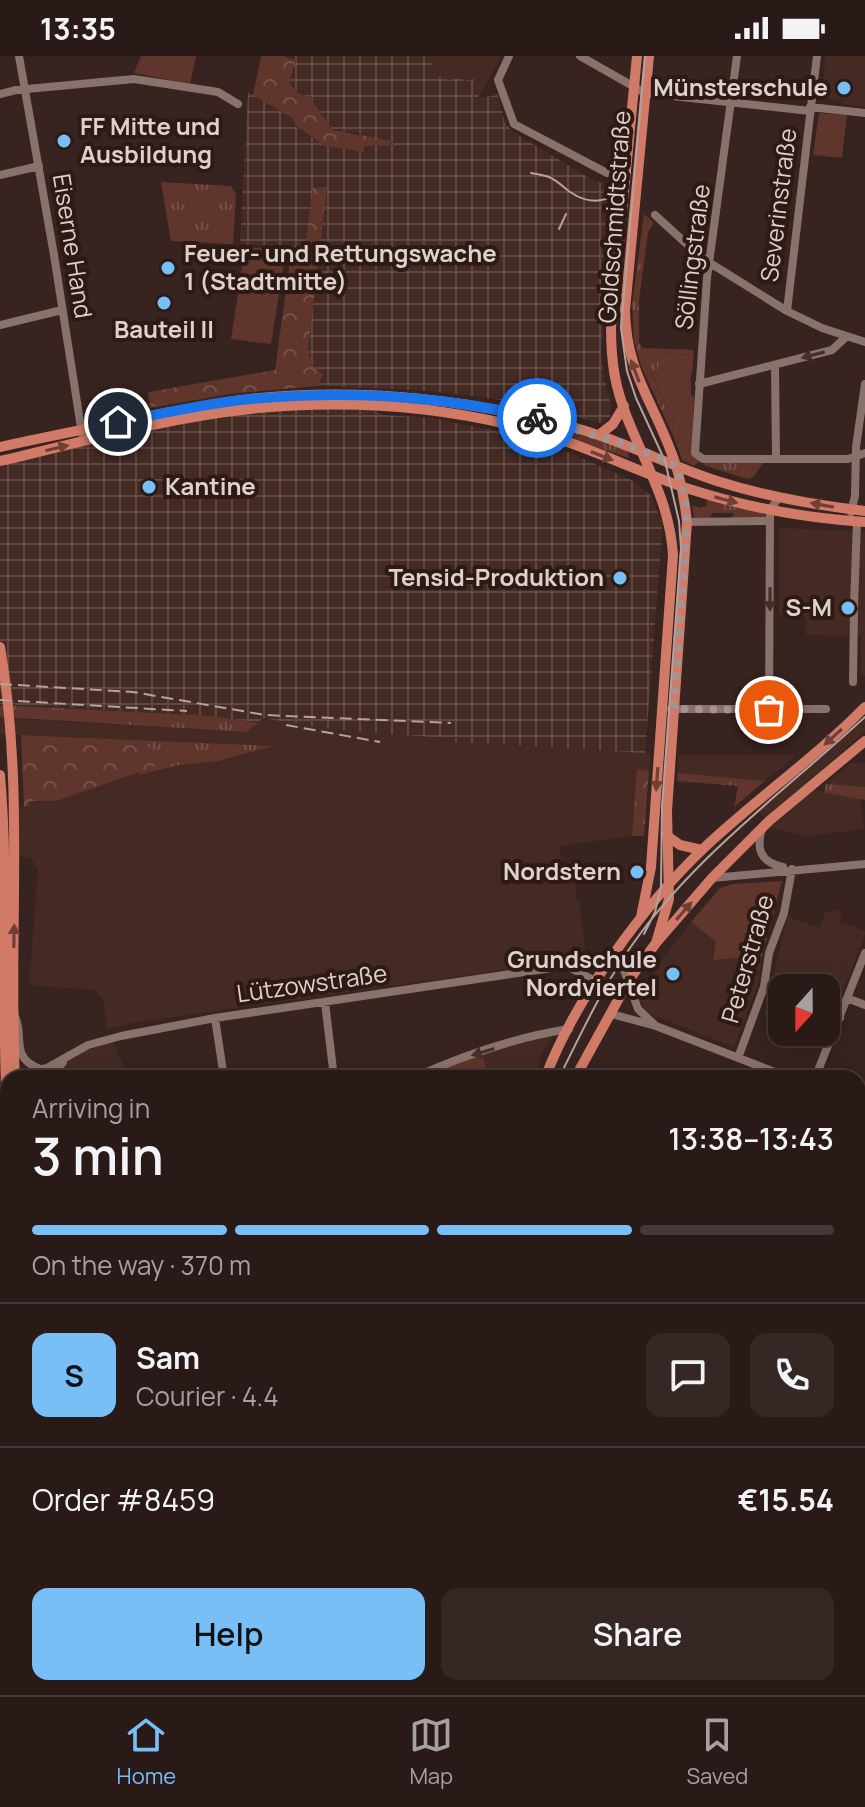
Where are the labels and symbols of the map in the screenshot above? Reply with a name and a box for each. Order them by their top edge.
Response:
place label: Münsterschule [653,70,828,103]
marker: Münsterschule [835,79,853,97]
place label: FF Mitte und Ausbildung [80,109,220,170]
street label: Goldschmidtstraße [590,110,637,324]
street label: Severinstraße [752,126,803,284]
marker: FF Mitte und Ausbildung [55,132,73,150]
street label: Eiserne Hand [46,171,101,320]
street label: Söllingstraße [666,182,717,331]
place label: Feuer- und Rettungswache 1 (Stadtmitte) [184,236,497,297]
marker: Feuer- und Rettungswache 1 (Stadtmitte) [159,259,177,277]
marker: Bauteil II [155,294,173,312]
place label: Bauteil II [114,312,214,345]
one-way arrow [800,350,825,362]
one-way arrow [629,359,641,383]
courier [497,378,577,458]
pin [84,388,152,456]
one-way arrow [44,441,69,454]
one-way arrow [591,450,615,463]
place label: Kantine [165,469,256,502]
marker: Kantine [140,478,158,496]
one-way arrow [714,494,739,506]
one-way arrow [809,498,834,510]
place label: Tensid-Produktion [388,560,604,593]
marker: Tensid-Produktion [611,569,629,587]
one-way arrow [764,587,776,612]
place label: S-M [786,590,832,623]
marker: S-M [839,599,857,617]
pin [735,676,803,744]
one-way arrow [823,728,843,745]
one-way arrow [650,767,663,792]
place label: Nordstern [503,854,621,887]
marker: Nordstern [628,863,646,881]
street label: Peterstraße [713,891,781,1027]
one-way arrow [675,901,692,921]
one-way arrow [8,923,20,948]
place label: Grundschule Nordviertel [507,942,657,1003]
street label: Lützowstraße [234,956,389,1009]
marker: Grundschule Nordviertel [664,965,682,983]
north arrow [768,974,840,1046]
one-way arrow [470,1046,494,1059]

